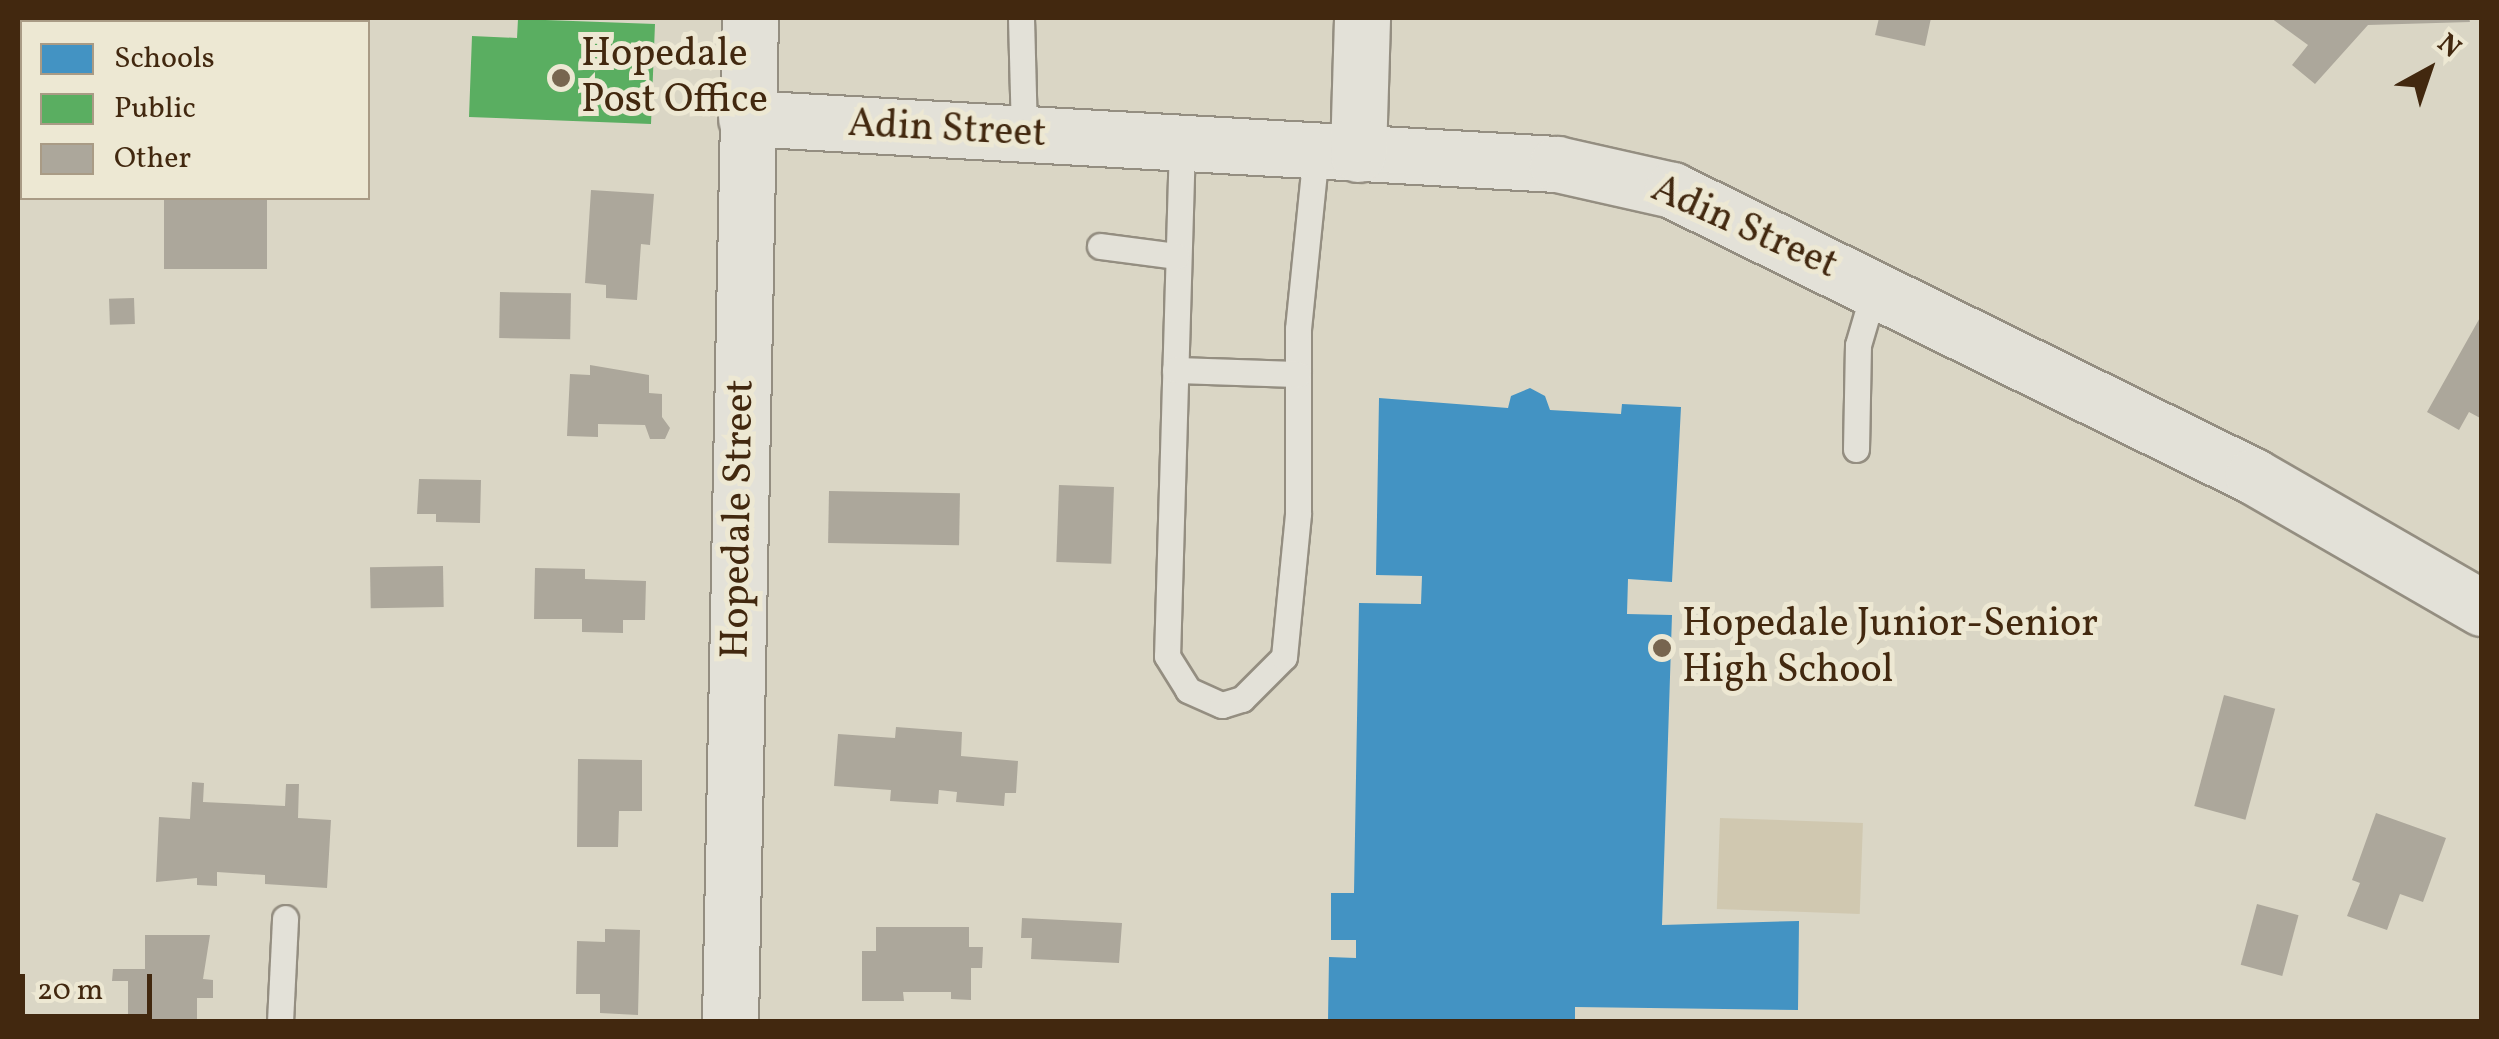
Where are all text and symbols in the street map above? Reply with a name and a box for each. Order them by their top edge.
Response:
legend [20,20,370,200]
north arrow [2379,20,2479,120]
text: N [2428,25,2469,68]
place label: Hopedale Post Office [581,31,768,125]
text: Schools [114,38,215,80]
marker: Hopedale Post Office [550,67,572,89]
text: Public [114,88,196,130]
street label: Adin Street [847,101,1047,159]
text: Other [114,138,191,180]
street label: Adin Street [1643,166,1845,290]
street label: Hopedale Street [713,379,765,659]
place label: Hopedale Junior-Senior High School [1682,601,2098,695]
marker: Hopedale Junior-Senior High School [1651,637,1673,659]
scale bar [25,954,158,1016]
text: 20 m [37,970,103,1012]

